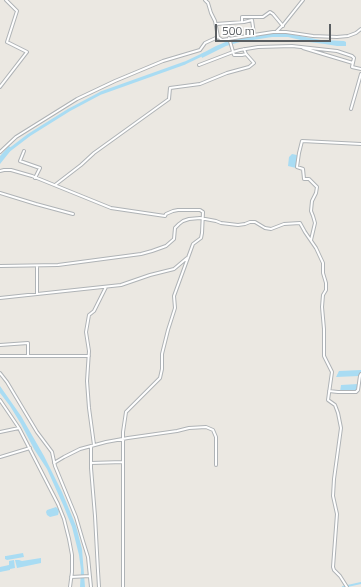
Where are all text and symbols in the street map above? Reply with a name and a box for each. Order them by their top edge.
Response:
scale bar [217,16,333,42]
text: 500 m [222,21,255,40]

